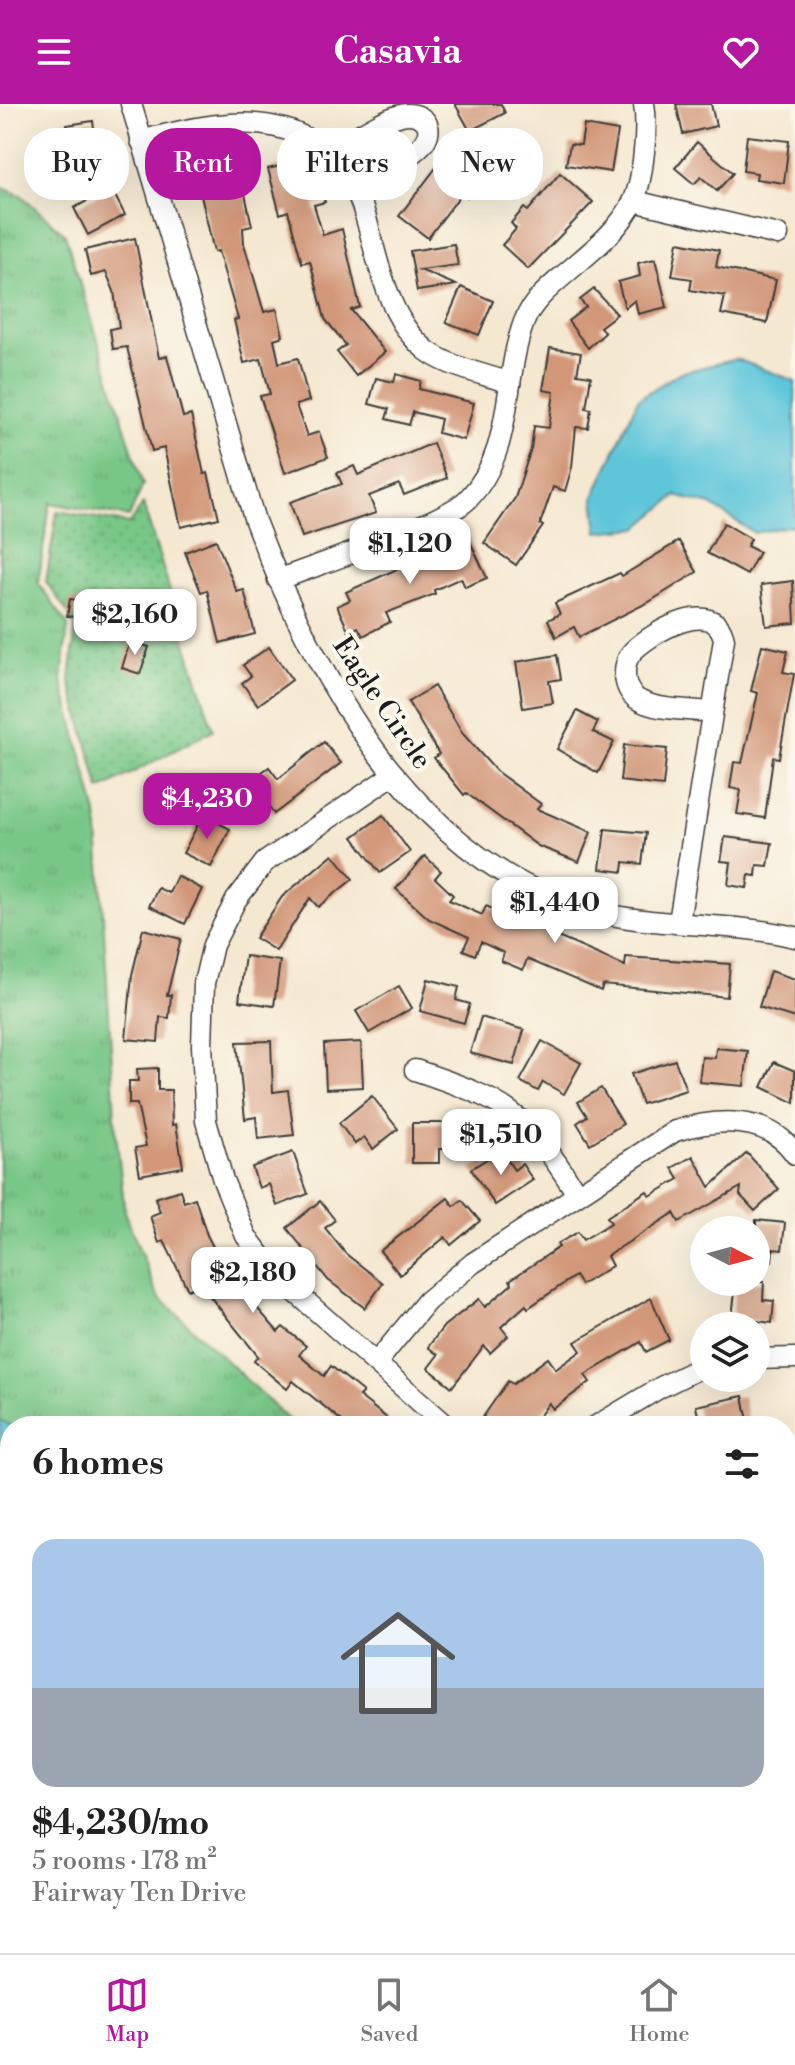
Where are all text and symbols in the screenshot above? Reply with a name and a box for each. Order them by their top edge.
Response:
icon: menu [32,30,76,74]
text: Casavia [333,30,462,75]
icon: heart [719,30,763,74]
chip: Buy [24,128,129,200]
chip: Rent [145,128,261,200]
chip: Filters [277,128,417,200]
chip: New [433,128,543,200]
pin: $1,120 [345,518,475,586]
text: $1,120 [368,528,452,560]
pin: $2,160 [70,589,200,657]
text: $2,160 [92,599,178,631]
street label: Eagle Circle [325,630,439,776]
pin: $4,230 [142,773,272,841]
text: $4,230 [161,783,253,815]
pin: $1,440 [490,877,620,945]
text: $1,440 [510,887,600,919]
pin: $1,510 [436,1109,566,1177]
text: $1,510 [460,1119,542,1151]
north arrow [690,1216,770,1296]
map controls [690,1216,770,1392]
pin: $2,180 [188,1247,318,1315]
text: $2,180 [209,1257,297,1289]
button: layers [690,1312,770,1392]
icon: filters [720,1442,764,1486]
text: 6 homes [32,1443,164,1485]
icon: home [326,1591,470,1735]
text: $4,230/mo [32,1803,209,1845]
text: 5 rooms · 178 m² [32,1845,217,1877]
text: Fairway Ten Drive [32,1877,247,1909]
tab: Map [105,1973,149,2048]
tab: Saved [360,1973,418,2048]
tab: Home [629,1973,690,2048]

